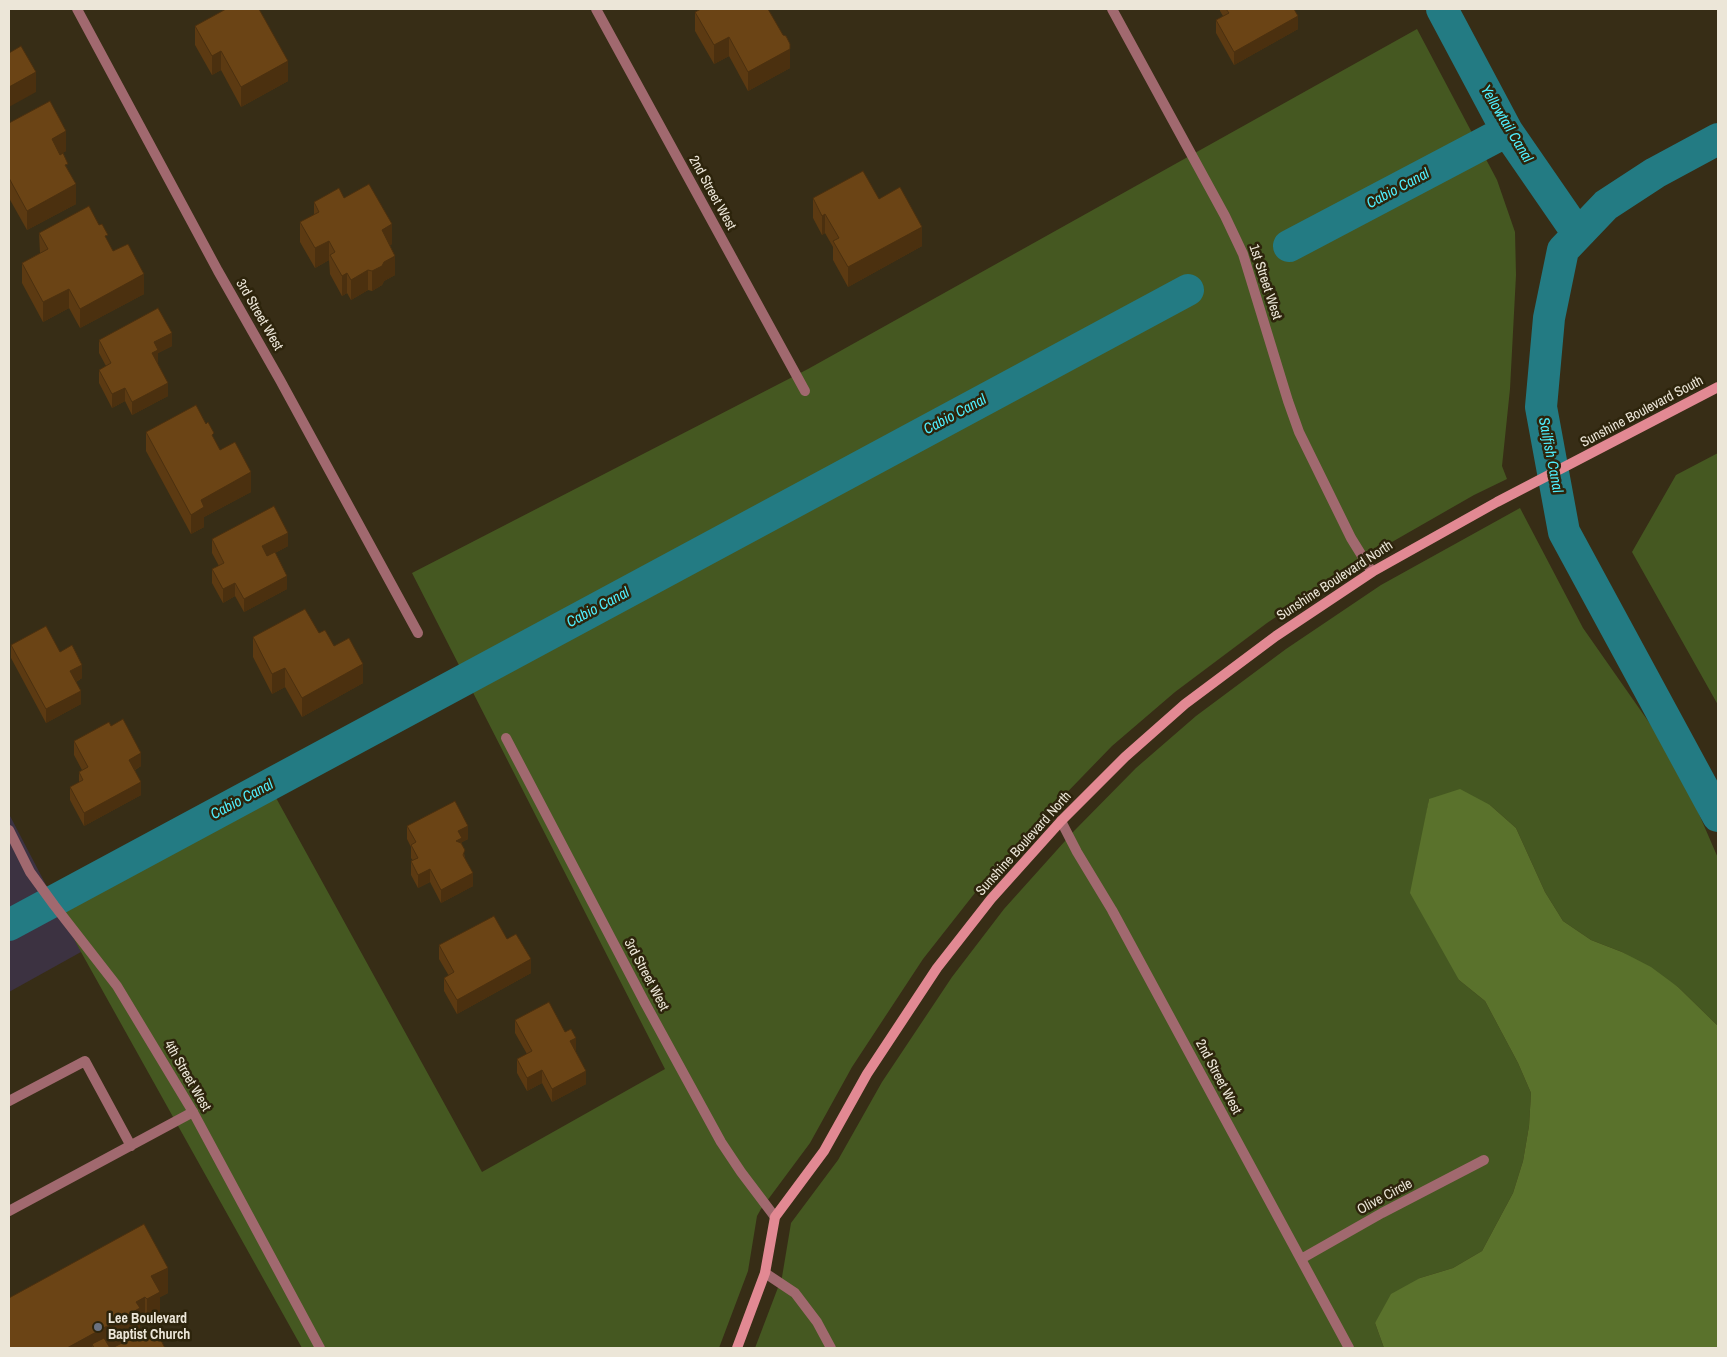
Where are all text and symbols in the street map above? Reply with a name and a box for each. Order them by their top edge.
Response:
water label: Yellowtail Canal [1476,82,1536,166]
street label: 2nd Street West [685,153,739,233]
water label: Cabio Canal [1364,165,1432,213]
street label: 1st Street West [1245,242,1285,322]
street label: 3rd Street West [232,276,286,354]
street label: Sunshine Boulevard South [1578,373,1706,451]
water label: Cabio Canal [921,391,989,439]
water label: Sailfish Canal [1534,416,1566,494]
street label: Sunshine Boulevard North [1274,537,1396,625]
water label: Cabio Canal [564,584,632,632]
water label: Cabio Canal [208,776,276,824]
street label: Sunshine Boulevard North [973,788,1075,900]
street label: 3rd Street West [620,936,672,1014]
street label: 2nd Street West [1191,1037,1245,1117]
street label: 4th Street West [160,1038,214,1114]
street label: Olive Circle [1355,1176,1415,1218]
place label: Lee Boulevard Baptist Church [108,1311,190,1344]
marker: Lee Boulevard Baptist Church [92,1321,104,1333]

